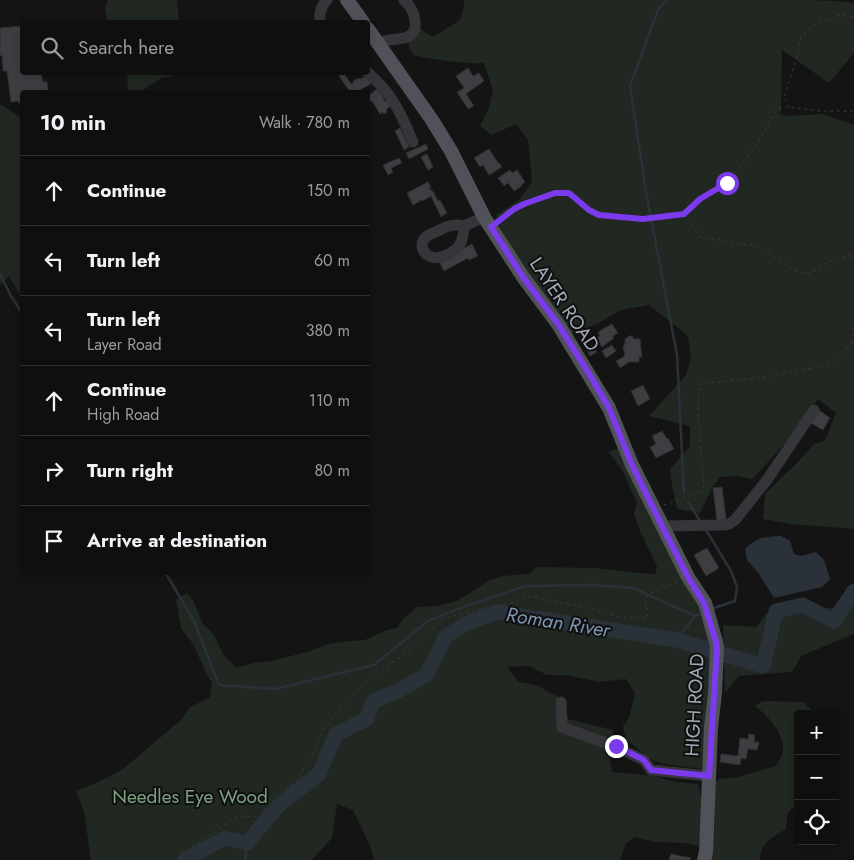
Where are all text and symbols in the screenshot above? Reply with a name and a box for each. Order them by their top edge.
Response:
search box [20,20,370,75]
icon: search [38,34,66,62]
text: Search here [78,34,174,61]
text: 10 min [40,108,106,138]
text: Walk · 780 m [259,111,350,134]
route start [716,172,739,195]
icon: ahead [40,177,68,205]
text: Continue [87,177,166,204]
text: 150 m [307,179,350,202]
icon: left [40,247,68,275]
text: Turn left [87,247,160,274]
text: 60 m [314,249,350,272]
street label: LAYER ROAD [523,252,606,357]
text: Turn left [87,306,160,333]
icon: left [40,317,68,345]
text: 380 m [306,319,350,342]
text: Layer Road [87,333,162,356]
text: Continue [87,376,166,403]
icon: ahead [40,387,68,415]
text: 110 m [309,389,350,412]
text: High Road [87,403,159,426]
icon: right [40,457,68,485]
text: Turn right [87,457,173,484]
text: 80 m [314,459,350,482]
icon: arrive [40,527,68,555]
text: Arrive at destination [87,527,267,554]
water label: Roman River [504,600,613,645]
street label: HIGH ROAD [678,653,711,757]
map controls [794,710,839,845]
button: + [794,710,839,755]
route end [605,735,628,758]
button: − [794,755,839,800]
park label: Needles Eye Wood [112,783,268,810]
button: locate [794,800,839,845]

